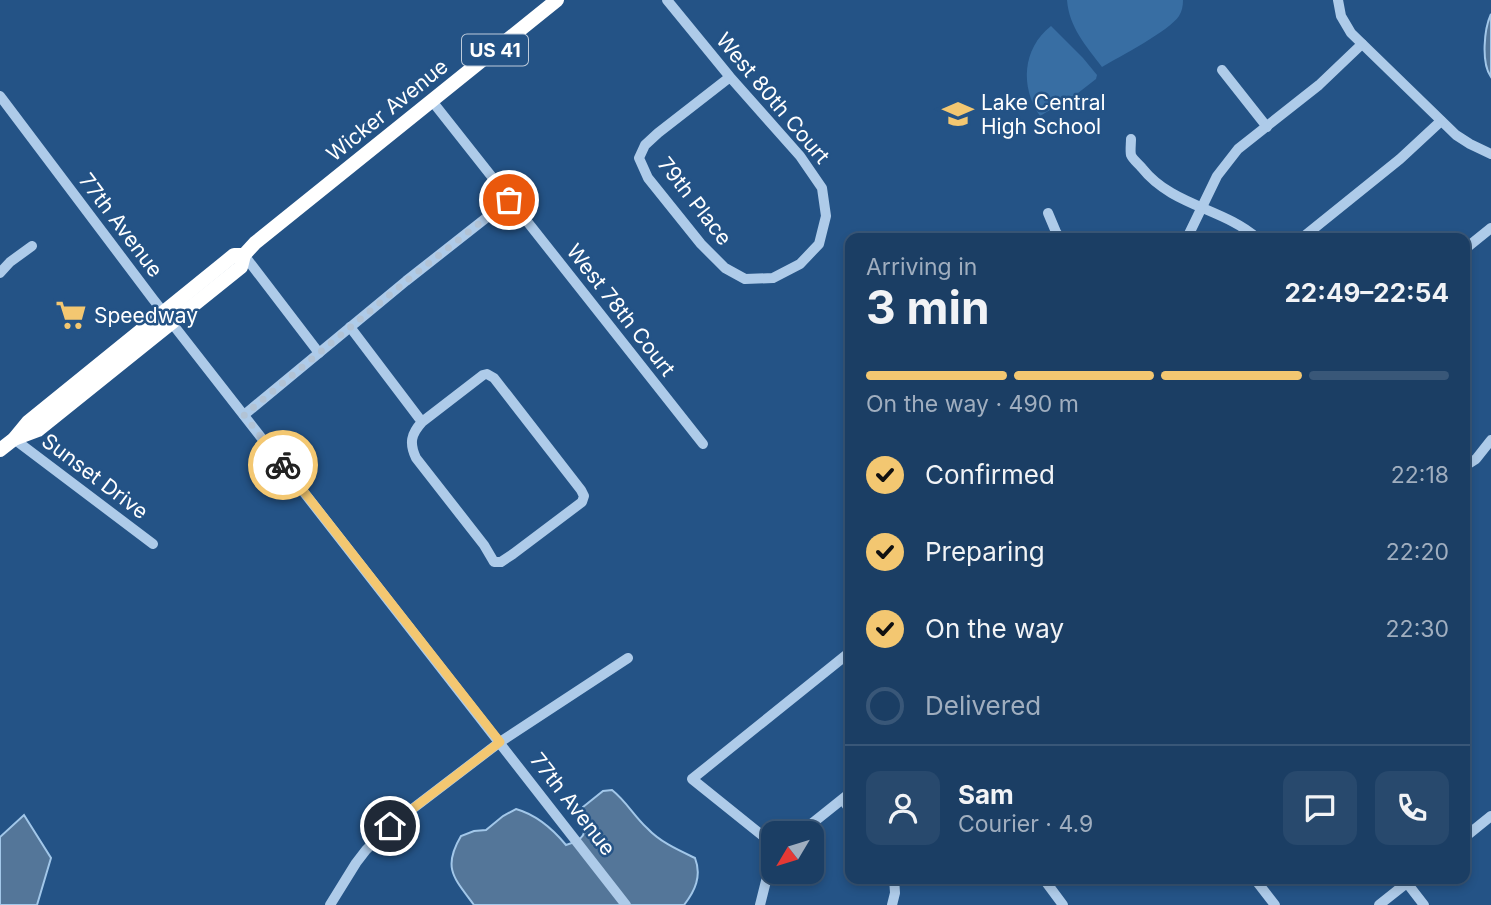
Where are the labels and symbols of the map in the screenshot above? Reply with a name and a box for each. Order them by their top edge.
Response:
street label: West 80th Court [711,28,835,169]
road number: US 41 [462,34,528,66]
street label: Wicker Avenue [321,54,453,166]
place label: Lake Central High School [981,90,1106,139]
school or university icon: Lake Central High School [941,97,975,131]
street label: 79th Place [653,152,737,250]
street label: 77th Avenue [74,168,168,282]
pin [479,170,539,230]
street label: West 78th Court [562,239,680,381]
supermarket icon: Speedway [54,298,88,332]
place label: Speedway [94,303,198,328]
street label: Sunset Drive [37,428,153,524]
courier [248,430,318,500]
street label: 77th Avenue [525,748,621,860]
pin [360,796,420,856]
north arrow [761,821,824,884]

